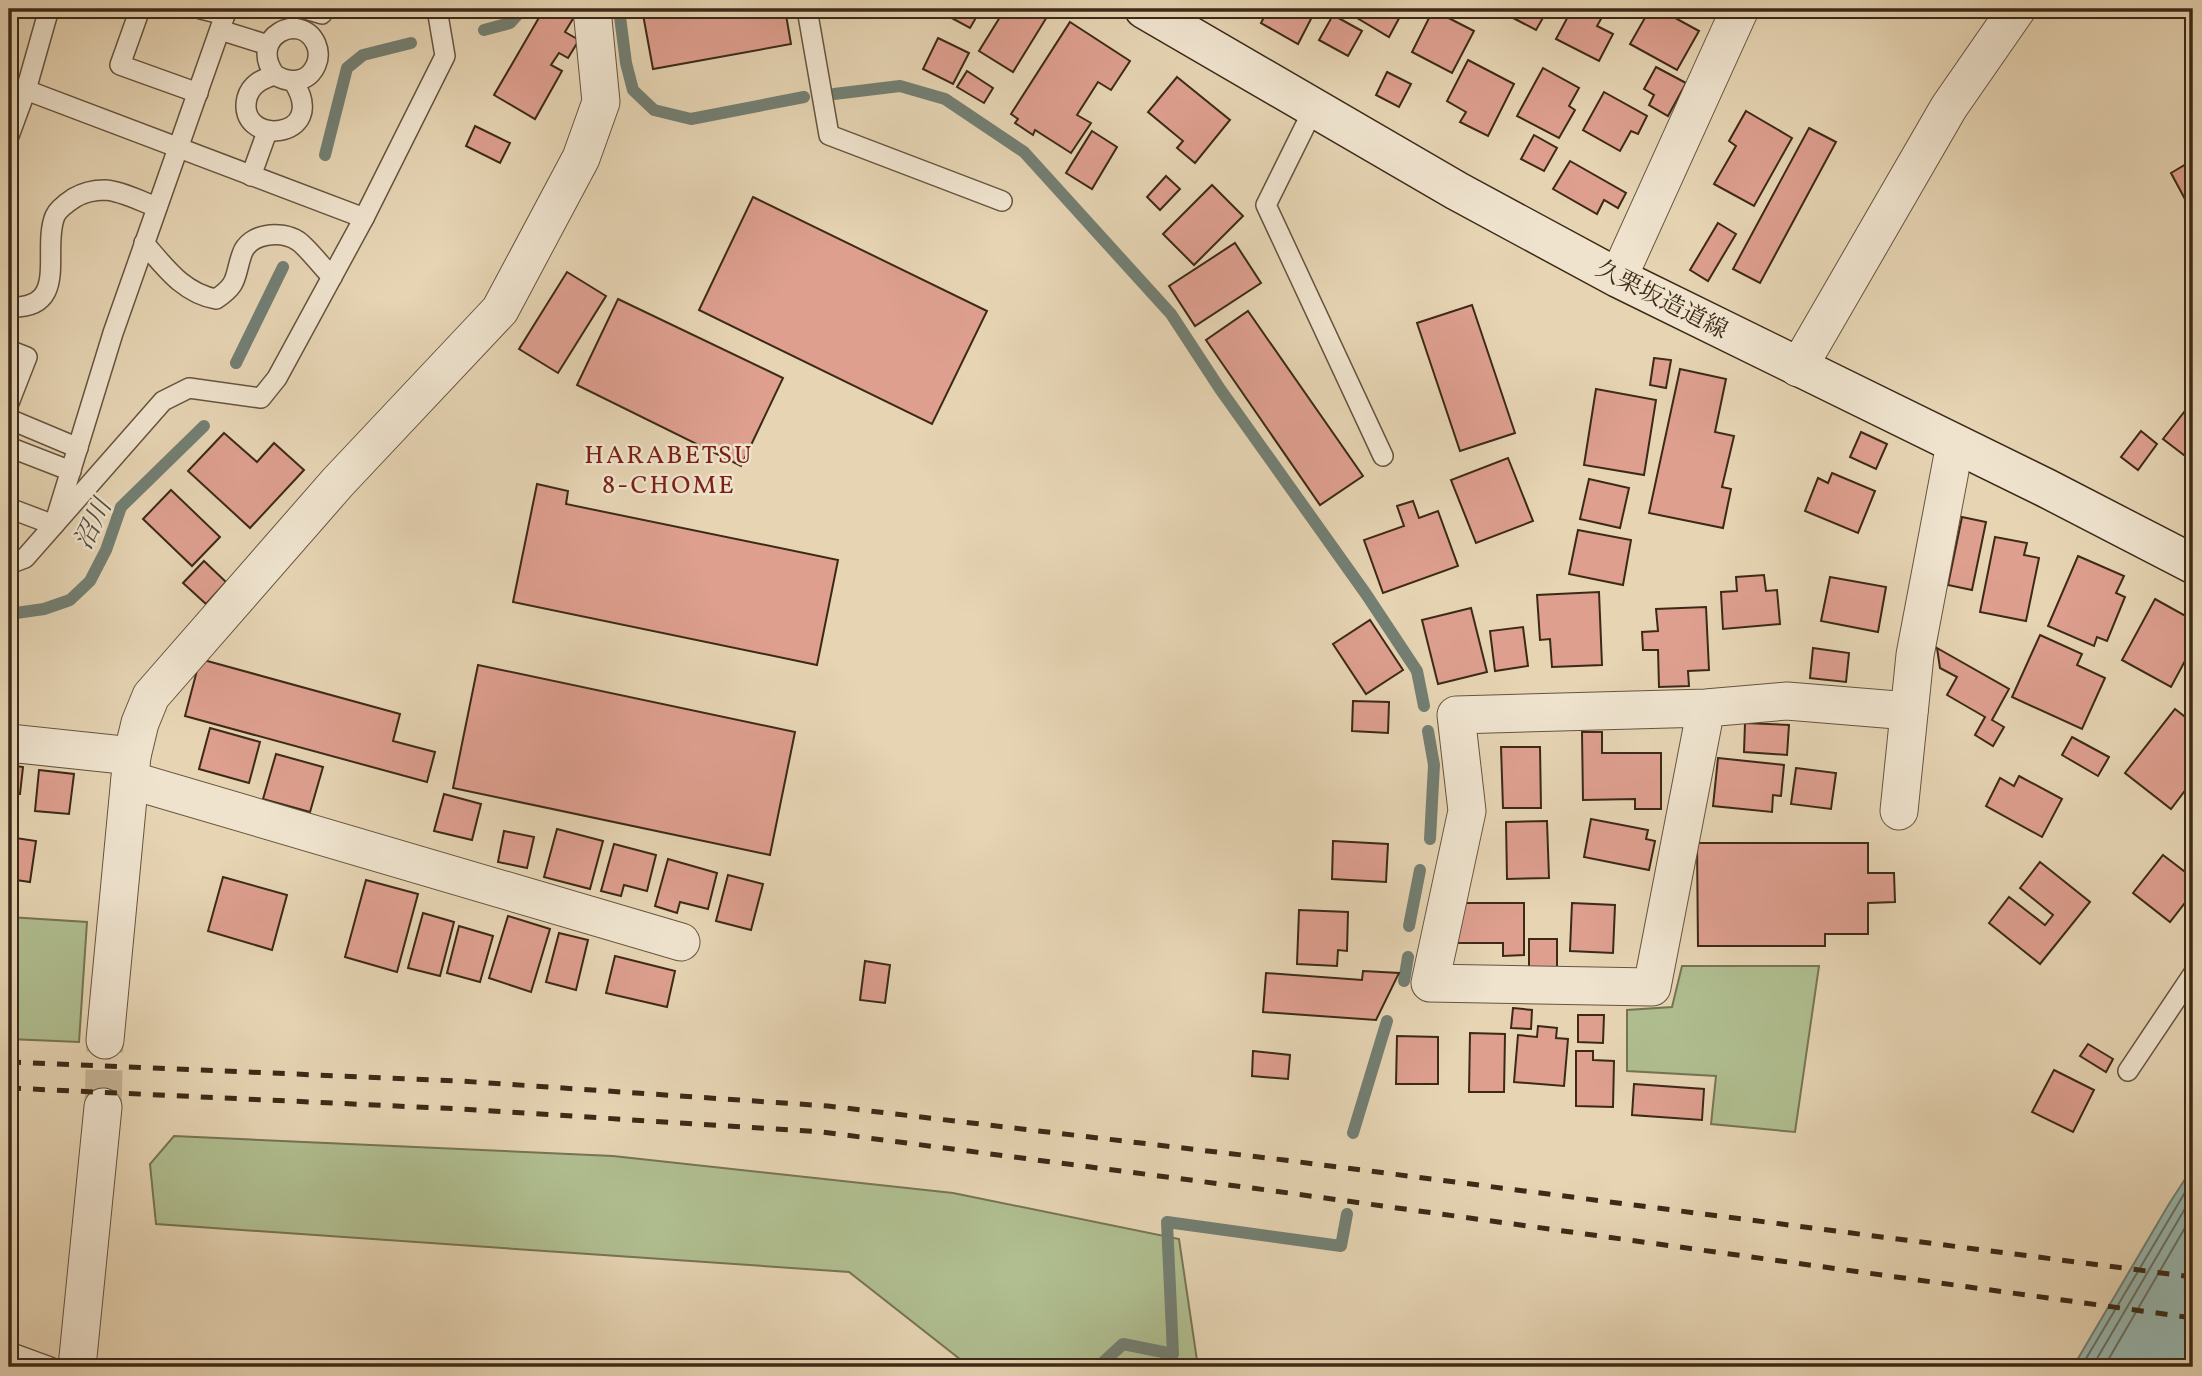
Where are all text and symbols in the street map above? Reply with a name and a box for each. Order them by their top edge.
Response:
street label: 久栗坂造道線 [1589,253,1733,349]
district label: HARABETSU 8-CHOME [584,438,754,504]
water label: 沼川 [66,491,123,556]

